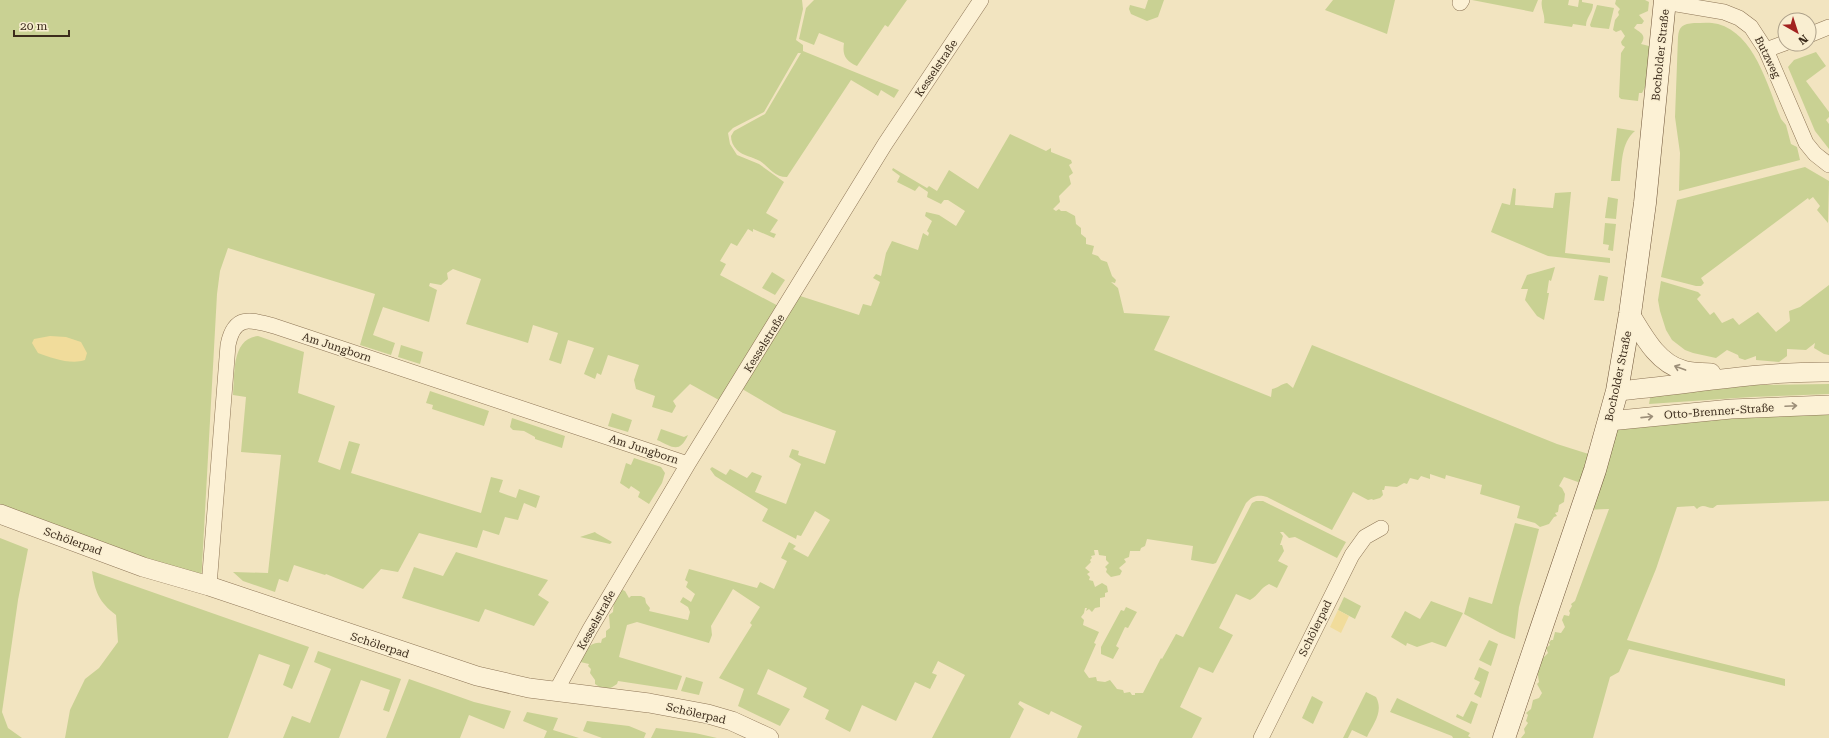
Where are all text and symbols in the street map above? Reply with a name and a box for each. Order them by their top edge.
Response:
street label: Bocholder Straße [1649,9,1672,102]
scale bar [14,12,69,38]
north arrow [1777,12,1817,52]
text: 20 m [20,19,47,33]
text: N [1795,32,1810,47]
street label: Butzweg [1752,34,1784,81]
street label: Kesselstraße [913,37,960,99]
street label: Kesselstraße [741,312,787,375]
street label: Am Jungborn [300,330,373,365]
street label: Bocholder Straße [1603,330,1634,423]
one-way arrow [1674,364,1686,372]
street label: Otto-Brenner-Straße [1664,401,1775,422]
one-way arrow [1784,402,1797,410]
one-way arrow [1640,413,1653,420]
street label: Am Jungborn [607,432,680,467]
street label: Schölerpad [42,525,104,558]
street label: Kesselstraße [575,588,618,652]
street label: Schölerpad [1296,598,1335,658]
street label: Schölerpad [349,630,411,661]
street label: Schölerpad [665,700,727,727]

